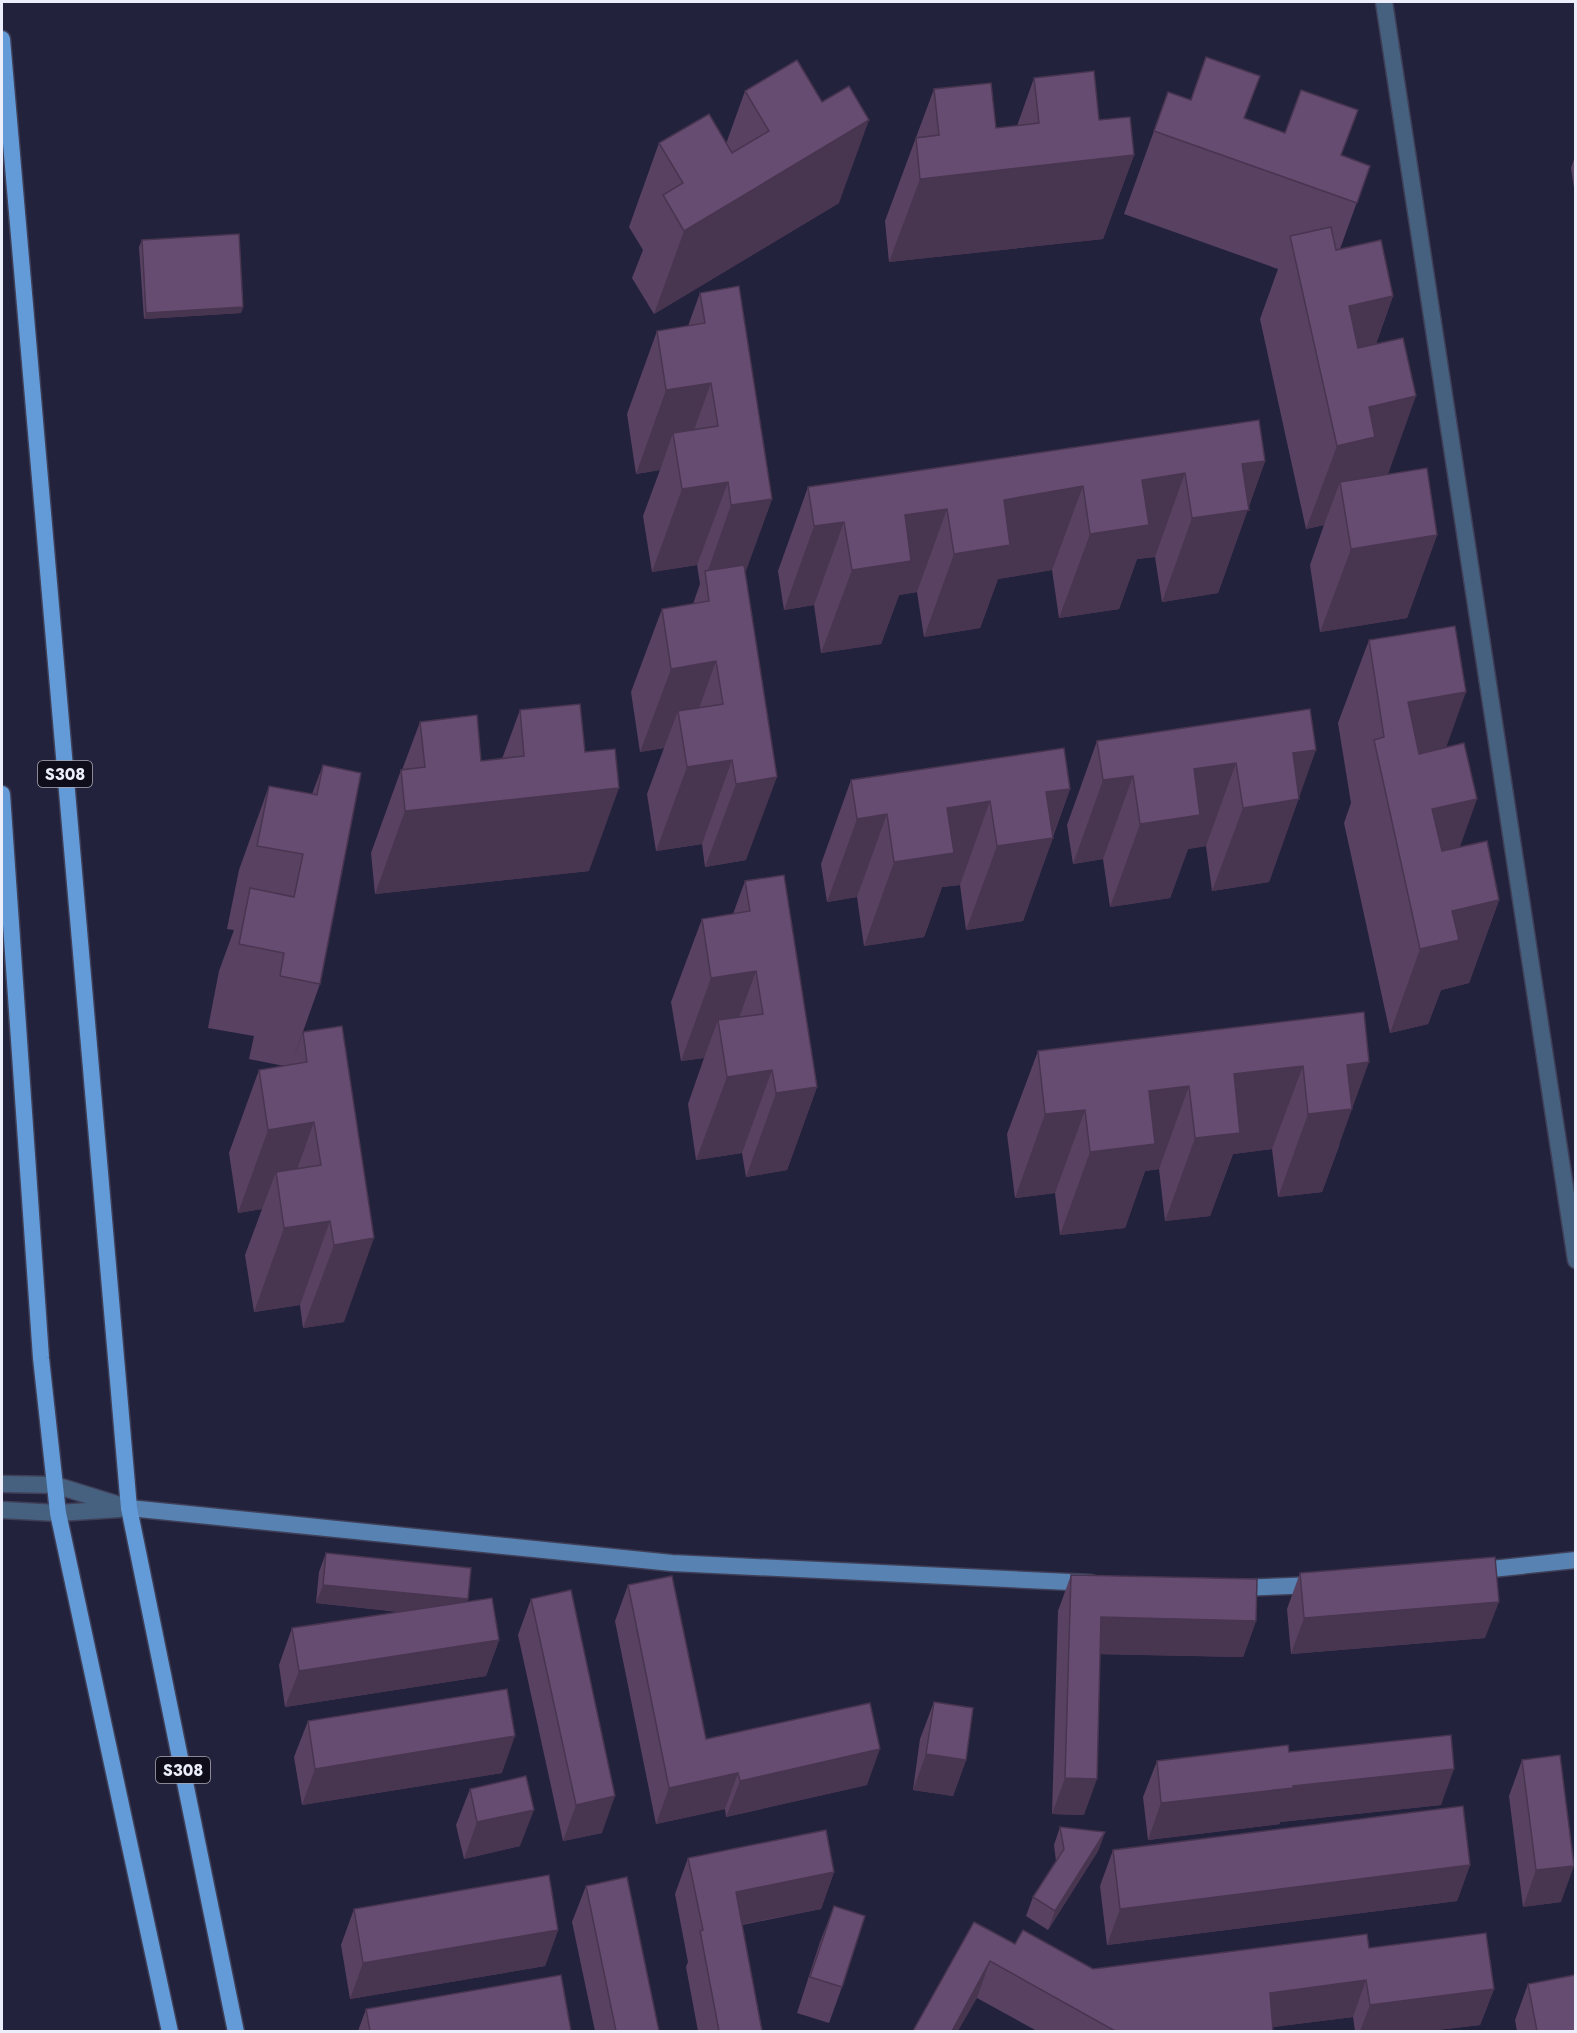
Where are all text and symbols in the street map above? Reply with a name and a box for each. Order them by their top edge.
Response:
road number: S308 [38,761,92,787]
road number: S308 [156,1757,210,1783]

